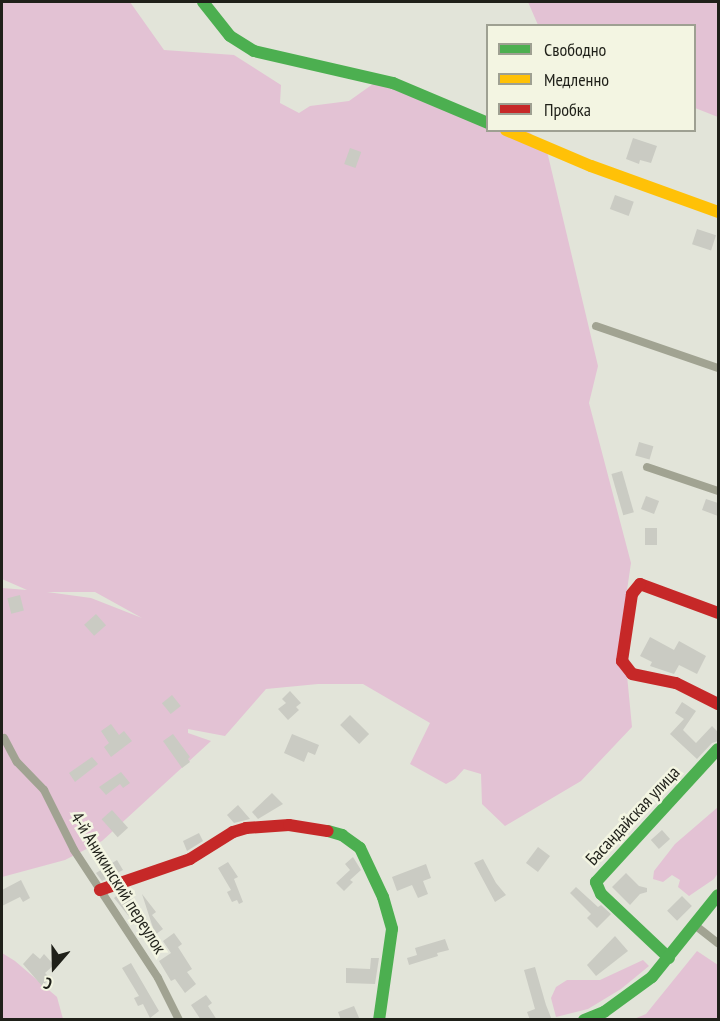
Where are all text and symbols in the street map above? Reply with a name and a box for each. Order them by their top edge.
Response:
legend [486,24,696,132]
text: Свободно [544,38,606,61]
text: Медленно [544,68,609,91]
text: Пробка [544,98,591,121]
street label: Басандайская улица [581,762,685,870]
street label: 4-й Аникинский переулок [65,808,171,958]
north arrow [24,937,84,997]
text: С [41,973,55,995]

